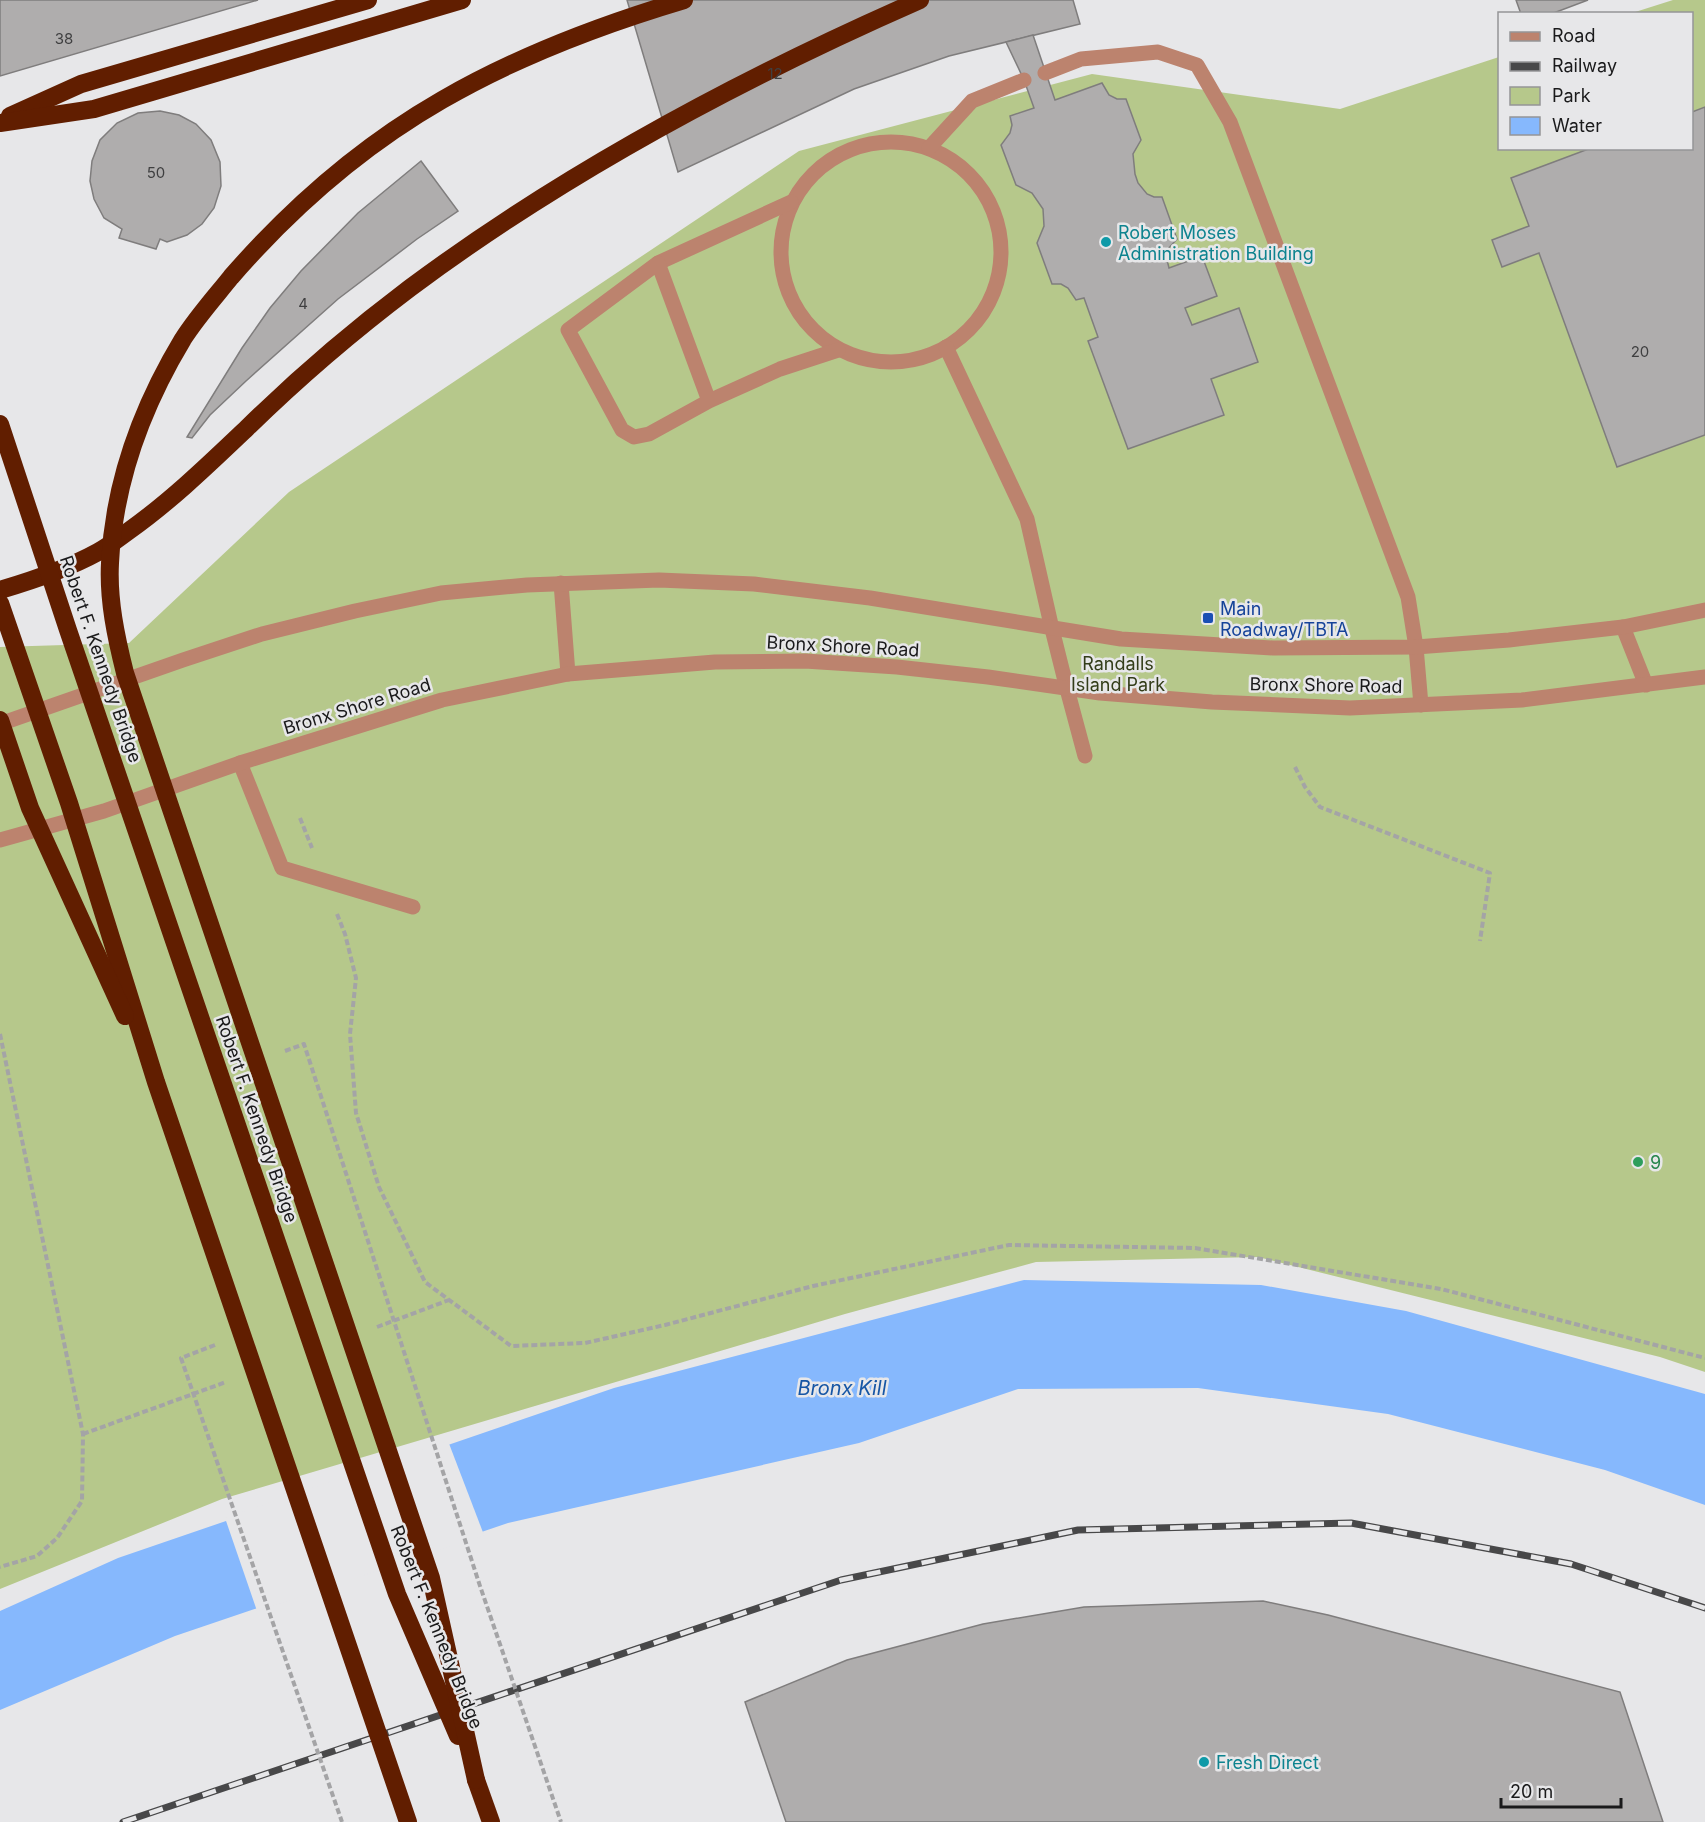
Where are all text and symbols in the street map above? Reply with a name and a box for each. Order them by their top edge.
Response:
legend [1498,12,1693,150]
text: Road [1552,25,1595,46]
house number: 38 [55,29,73,48]
text: Railway [1552,55,1617,76]
house number: 12 [767,64,783,83]
text: Park [1552,85,1591,106]
text: Water [1552,115,1602,136]
house number: 50 [147,163,165,182]
place label: Robert Moses Administration Building [1118,222,1314,264]
marker: Robert Moses Administration Building [1099,235,1113,249]
house number: 4 [298,294,308,313]
house number: 20 [1631,342,1649,361]
street label: Robert F. Kennedy Bridge [56,553,146,765]
place label: Main Roadway/TBTA [1220,598,1348,640]
marker: Main Roadway/TBTA [1201,611,1215,625]
street label: Bronx Shore Road [766,632,920,660]
park label: Randalls Island Park [1071,653,1165,695]
street label: Bronx Shore Road [1249,673,1403,697]
street label: Bronx Shore Road [281,674,433,738]
street label: Robert F. Kennedy Bridge [212,1013,302,1225]
place label: 9 [1650,1152,1661,1173]
marker: 9 [1631,1155,1645,1169]
water label: Bronx Kill [798,1376,887,1400]
street label: Robert F. Kennedy Bridge [387,1522,487,1732]
place label: Fresh Direct [1216,1752,1319,1773]
marker: Fresh Direct [1197,1755,1211,1769]
scale bar [1501,1771,1621,1809]
text: 20 m [1510,1781,1553,1802]

